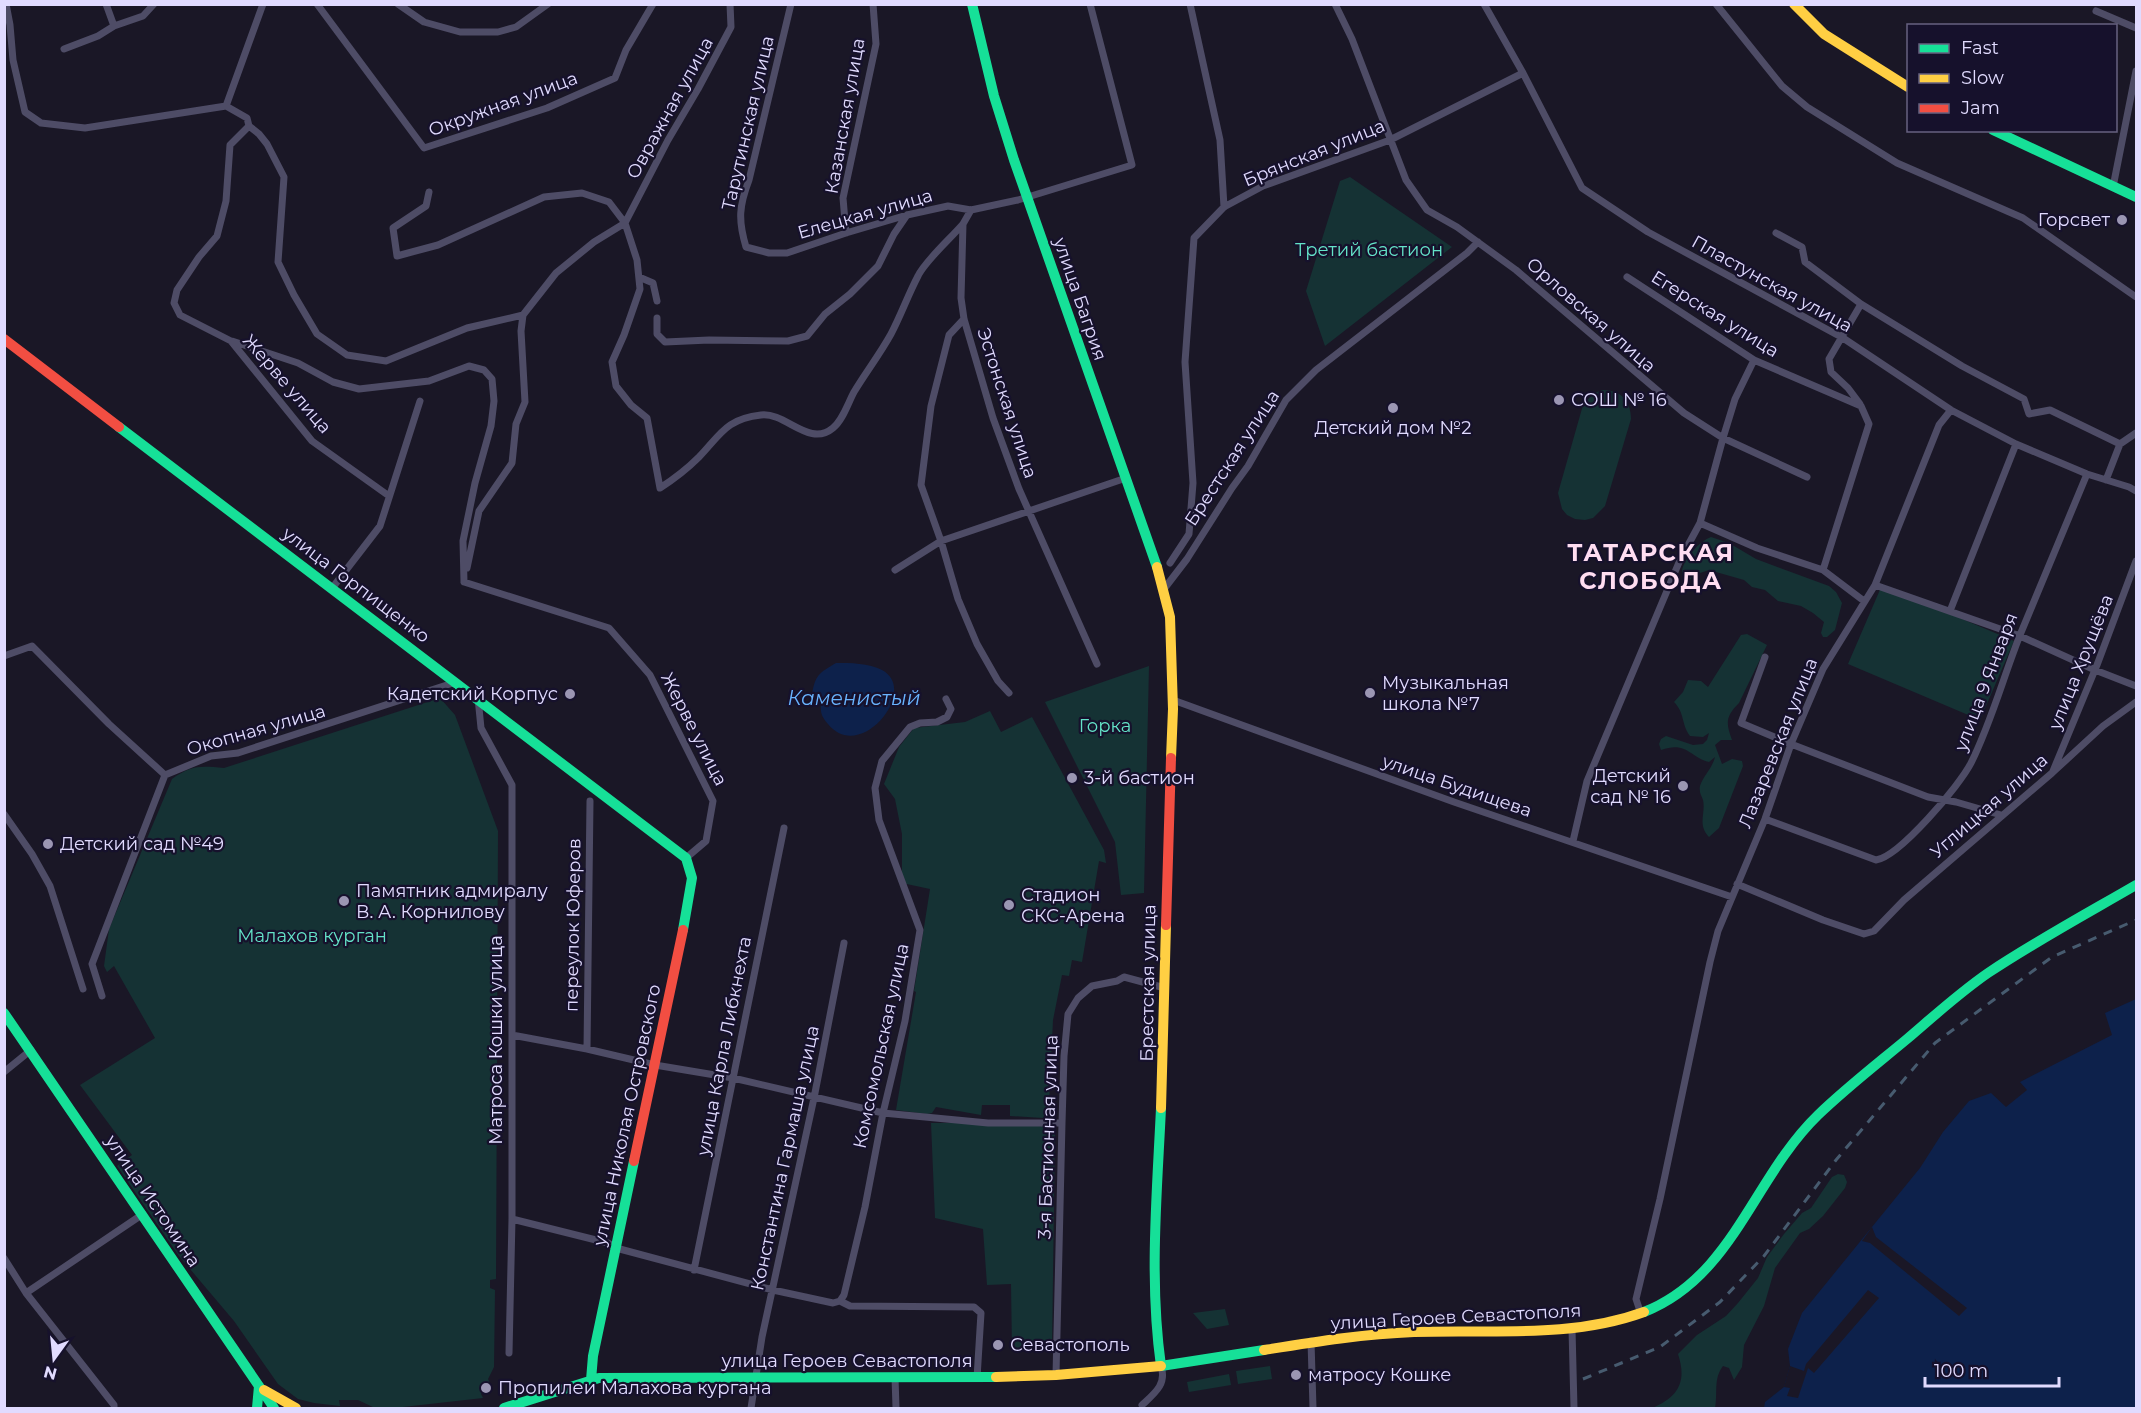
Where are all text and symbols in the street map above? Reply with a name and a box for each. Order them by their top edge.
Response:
legend [1907,24,2117,132]
street label: Овражная улица [622,33,718,183]
street label: Тарутинская улица [717,34,779,212]
street label: Казанская улица [820,36,870,196]
text: Fast [1961,37,1999,59]
street label: Окружная улица [426,67,580,141]
text: Slow [1961,67,2004,89]
text: Jam [1960,97,2000,119]
street label: Брянская улица [1240,115,1388,191]
street label: Елецкая улица [795,184,935,244]
place label: Горсвет [2038,209,2110,231]
marker: Горсвет [2115,213,2129,227]
street label: Пластунская улица [1688,231,1856,337]
street label: улица Багрия [1048,234,1111,363]
park label: Третий бастион [1295,239,1443,261]
street label: Орловская улица [1522,253,1660,377]
street label: Егерская улица [1647,266,1783,362]
street label: Эстонская улица [972,325,1042,481]
street label: Жерве улица [238,330,336,438]
street label: Брестская улица [1180,386,1284,530]
place label: СОШ № 16 [1571,389,1667,411]
marker: СОШ № 16 [1552,393,1566,407]
marker: Детский дом №2 [1386,401,1400,415]
place label: Детский дом №2 [1314,417,1472,439]
street label: улица Горпищенко [277,522,434,648]
district label: ТАТАРСКАЯ СЛОБОДА [1567,538,1735,595]
street label: улица Хрущёва [2043,591,2118,734]
street label: улица 9 Января [1949,610,2022,755]
street label: Лазаревская улица [1734,655,1822,831]
street label: Жерве улица [656,669,732,789]
place label: Музыкальная школа №7 [1382,672,1509,715]
place label: Кадетский Корпус [387,683,558,705]
water label: Каменистый [788,686,920,710]
marker: Музыкальная школа №7 [1363,686,1377,700]
marker: Кадетский Корпус [563,687,577,701]
street label: Окопная улица [184,700,328,760]
park label: Горка [1079,715,1131,737]
street label: Углицкая улица [1926,749,2052,863]
street label: улица Будищева [1378,750,1535,822]
place label: Детский сад № 16 [1590,765,1671,808]
place label: 3-й бастион [1084,767,1195,789]
marker: 3-й бастион [1065,771,1079,785]
marker: Детский сад № 16 [1676,779,1690,793]
place label: Детский сад №49 [60,833,224,855]
marker: Детский сад №49 [41,837,55,851]
street label: переулок Юферов [560,838,586,1012]
place label: Памятник адмиралу В. А. Корнилову [356,880,548,923]
place label: Стадион СКС-Арена [1021,884,1125,927]
marker: Памятник адмиралу В. А. Корнилову [337,894,351,908]
marker: Стадион СКС-Арена [1002,898,1016,912]
street label: Брестская улица [1136,904,1160,1062]
park label: Малахов курган [237,925,387,947]
street label: Матроса Кошки улица [485,935,507,1145]
street label: улица Карла Либкнехта [692,935,756,1158]
street label: Комсомольская улица [849,941,913,1151]
street label: улица Николая Островского [588,982,666,1249]
street label: Константина Гармаша улица [746,1023,824,1293]
street label: 3-я Бастионная улица [1033,1034,1063,1240]
street label: улица Истомина [100,1130,205,1271]
street label: улица Героев Севастополя [1329,1299,1582,1335]
north arrow [24,1329,84,1389]
place label: Севастополь [1010,1334,1130,1356]
marker: Севастополь [991,1338,1005,1352]
street label: улица Героев Севастополя [720,1350,973,1372]
scale bar [1925,1350,2058,1388]
text: 100 m [1934,1360,1988,1382]
text: N [42,1362,59,1384]
place label: матросу Кошке [1308,1364,1451,1386]
marker: матросу Кошке [1289,1368,1303,1382]
place label: Пропилеи Малахова кургана [498,1377,771,1399]
marker: Пропилеи Малахова кургана [479,1381,493,1395]

